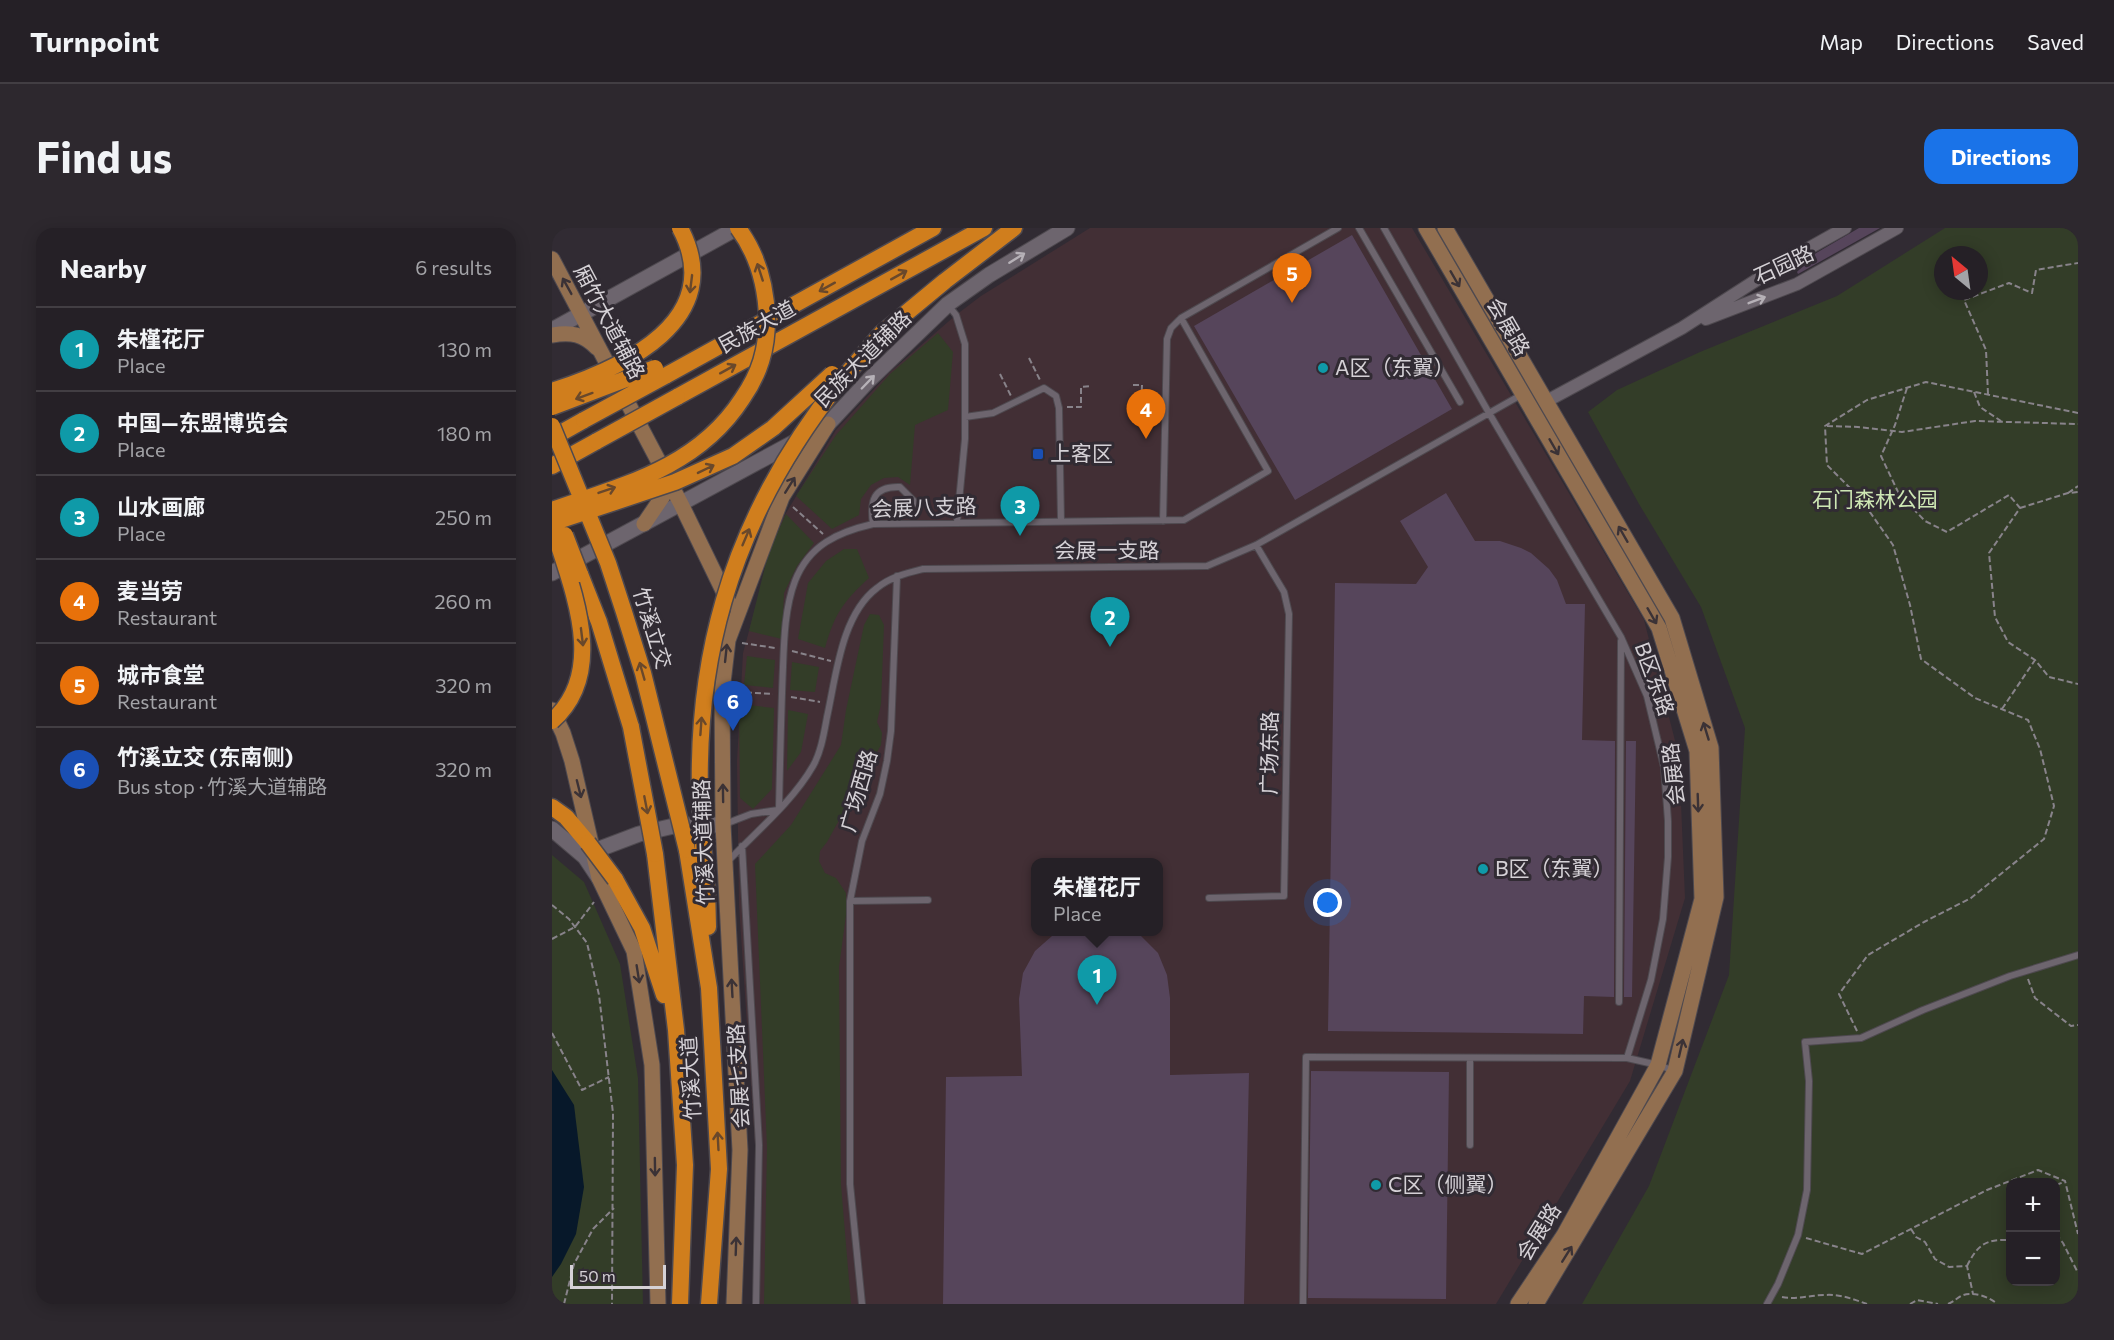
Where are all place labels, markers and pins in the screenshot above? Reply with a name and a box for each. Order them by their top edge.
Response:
pin: 5 [1272,254,1312,303]
place label: A区（东翼） [1335,354,1455,379]
marker: A区（东翼） [1316,361,1330,375]
pin: 4 [1126,390,1166,439]
place label: 上客区 [1050,440,1113,465]
marker: 上客区 [1031,447,1045,461]
pin: 3 [1000,486,1040,536]
pin: 2 [1090,598,1130,647]
pin: 6 [714,682,753,731]
place label: B区（东翼） [1495,855,1614,880]
marker: B区（东翼） [1476,862,1490,876]
pin: 1 [1078,956,1116,1005]
place label: C区（侧翼） [1388,1171,1507,1196]
marker: C区（侧翼） [1369,1178,1383,1192]

